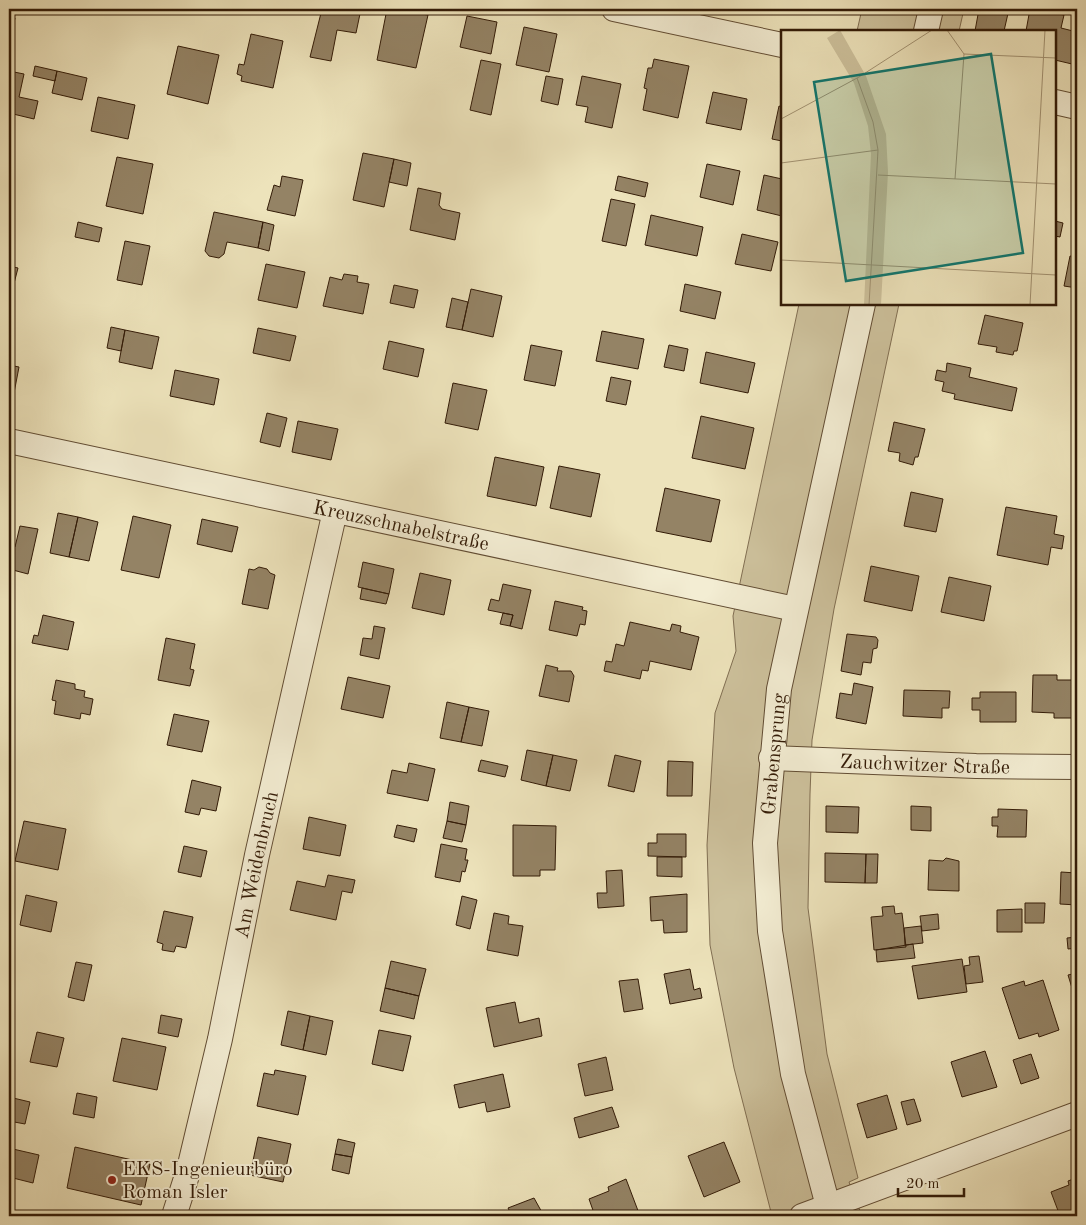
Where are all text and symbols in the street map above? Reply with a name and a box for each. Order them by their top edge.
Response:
inset map [781,30,1056,305]
street label: Kreuzschnabelstraße [311,498,491,555]
street label: Grabensprung [760,692,791,816]
street label: Zauchwitzer Straße [839,753,1010,778]
street label: Am Weidenbruch [232,789,283,940]
place label: EKS-Ingenieurbüro Roman Isler [122,1160,293,1203]
scale bar [898,1165,965,1197]
marker: EKS-Ingenieurbüro Roman Isler [106,1174,118,1186]
text: 20 m [906,1177,940,1192]

